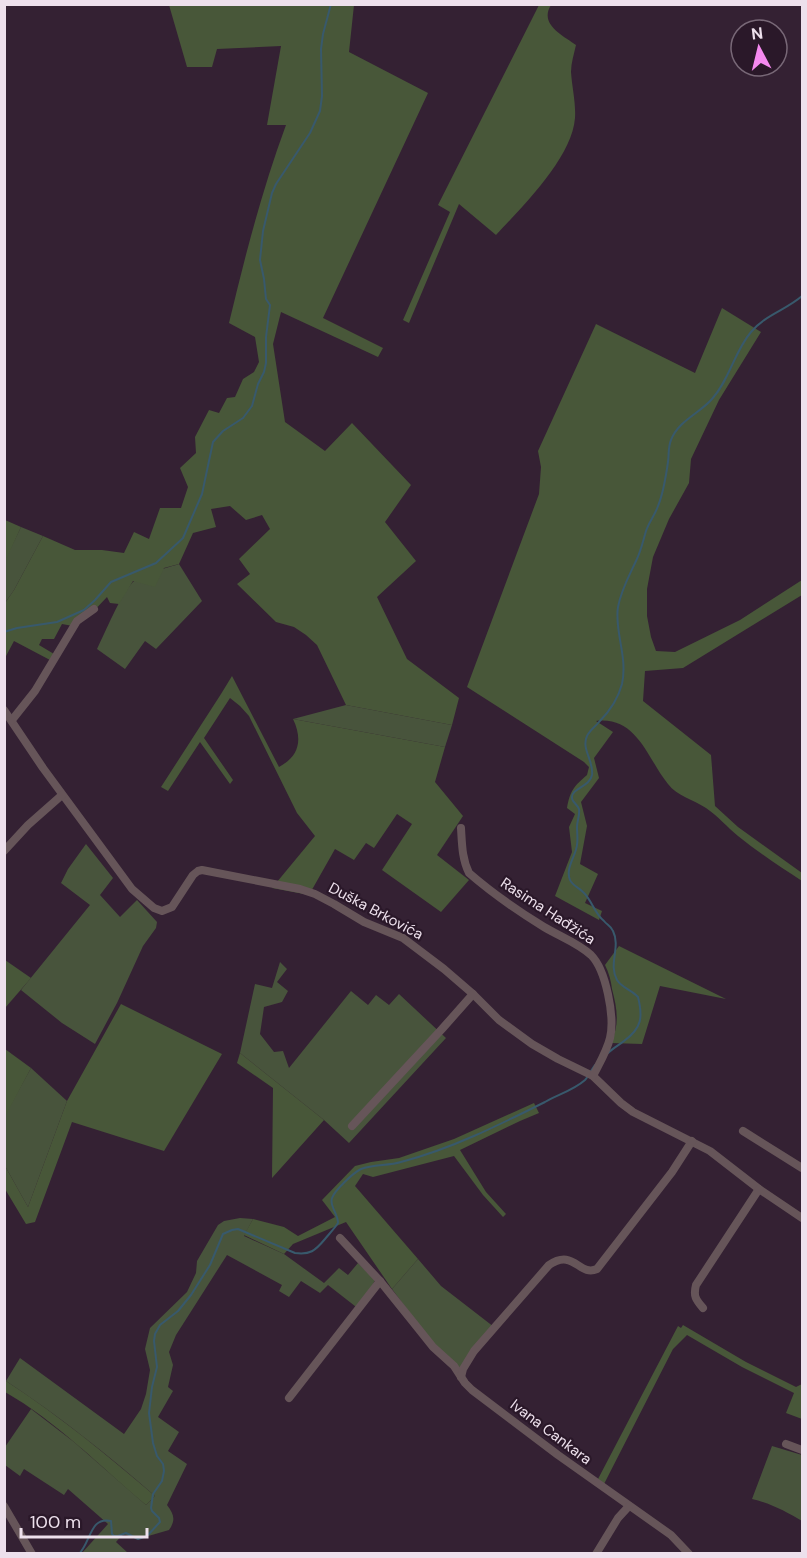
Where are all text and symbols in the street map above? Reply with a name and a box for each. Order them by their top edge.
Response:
north arrow [729,18,789,78]
text: N [750,22,764,45]
street label: Rasima Hađžića [497,873,599,949]
street label: Duška Brkovića [325,878,427,944]
street label: Ivana Cankara [506,1395,596,1469]
scale bar [21,1501,147,1539]
text: 100 m [30,1510,81,1534]

